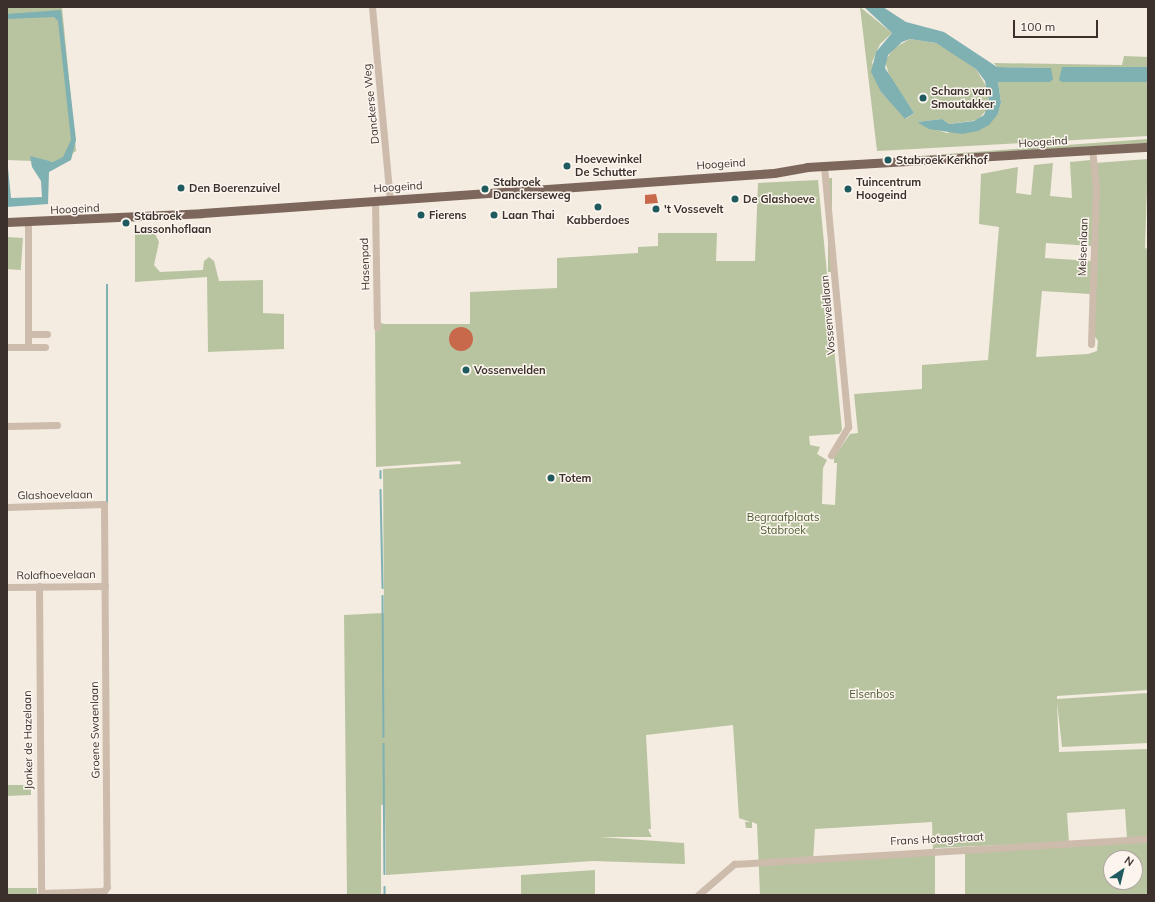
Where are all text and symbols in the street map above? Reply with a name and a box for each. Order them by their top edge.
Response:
scale bar [1015,12,1100,38]
text: 100 m [1020,19,1055,34]
street label: Danckerse Weg [360,63,382,145]
place label: Schans van Smoutakker [931,85,994,111]
marker: Schans van Smoutakker [918,93,928,103]
street label: Hoogeind [1018,134,1068,150]
place label: Hoevewinkel De Schutter [575,153,642,179]
place label: Stabroek Kerkhof [896,153,987,167]
marker: Stabroek Kerkhof [883,155,893,165]
street label: Hoogeind [696,156,746,172]
marker: Hoevewinkel De Schutter [562,161,572,171]
place label: Stabroek Danckerseweg [493,176,571,202]
place label: Tuincentrum Hoogeind [856,176,921,202]
street label: Hoogeind [373,179,423,195]
place label: Den Boerenzuivel [189,181,280,195]
marker: Den Boerenzuivel [176,183,186,193]
marker: Stabroek Danckerseweg [480,184,490,194]
marker: Tuincentrum Hoogeind [843,184,853,194]
place label: De Glashoeve [743,192,815,206]
marker: De Glashoeve [730,194,740,204]
street label: Hoogeind [50,201,100,217]
marker: Kabberdoes [593,202,603,212]
place label: 't Vossevelt [664,202,724,216]
marker: 't Vossevelt [651,204,661,214]
place label: Fierens [429,208,467,222]
place label: Laan Thai [502,208,555,222]
place label: Stabroek Lassonhoflaan [134,210,211,236]
marker: Fierens [416,210,426,220]
marker: Laan Thai [489,210,499,220]
place label: Kabberdoes [567,213,629,227]
marker: Stabroek Lassonhoflaan [121,218,131,228]
street label: Melsenlaan [1075,218,1091,276]
street label: Hasenpad [357,237,373,291]
street label: Vossenveldlaan [818,275,838,355]
place label: Vossenvelden [474,363,546,377]
marker: Vossenvelden [461,365,471,375]
place label: Totem [559,471,591,485]
marker: Totem [546,473,556,483]
street label: Glashoevelaan [17,488,93,502]
park label: Begraafplaats Stabroek [747,511,819,537]
street label: Rolafhoevelaan [16,568,96,582]
street label: Groene Swaenlaan [88,681,102,779]
park label: Elsenbos [849,687,895,701]
street label: Jonker de Hazelaan [21,690,35,790]
street label: Frans Hotagstraat [890,830,984,848]
north arrow [1103,850,1143,890]
text: N [1122,853,1137,869]

